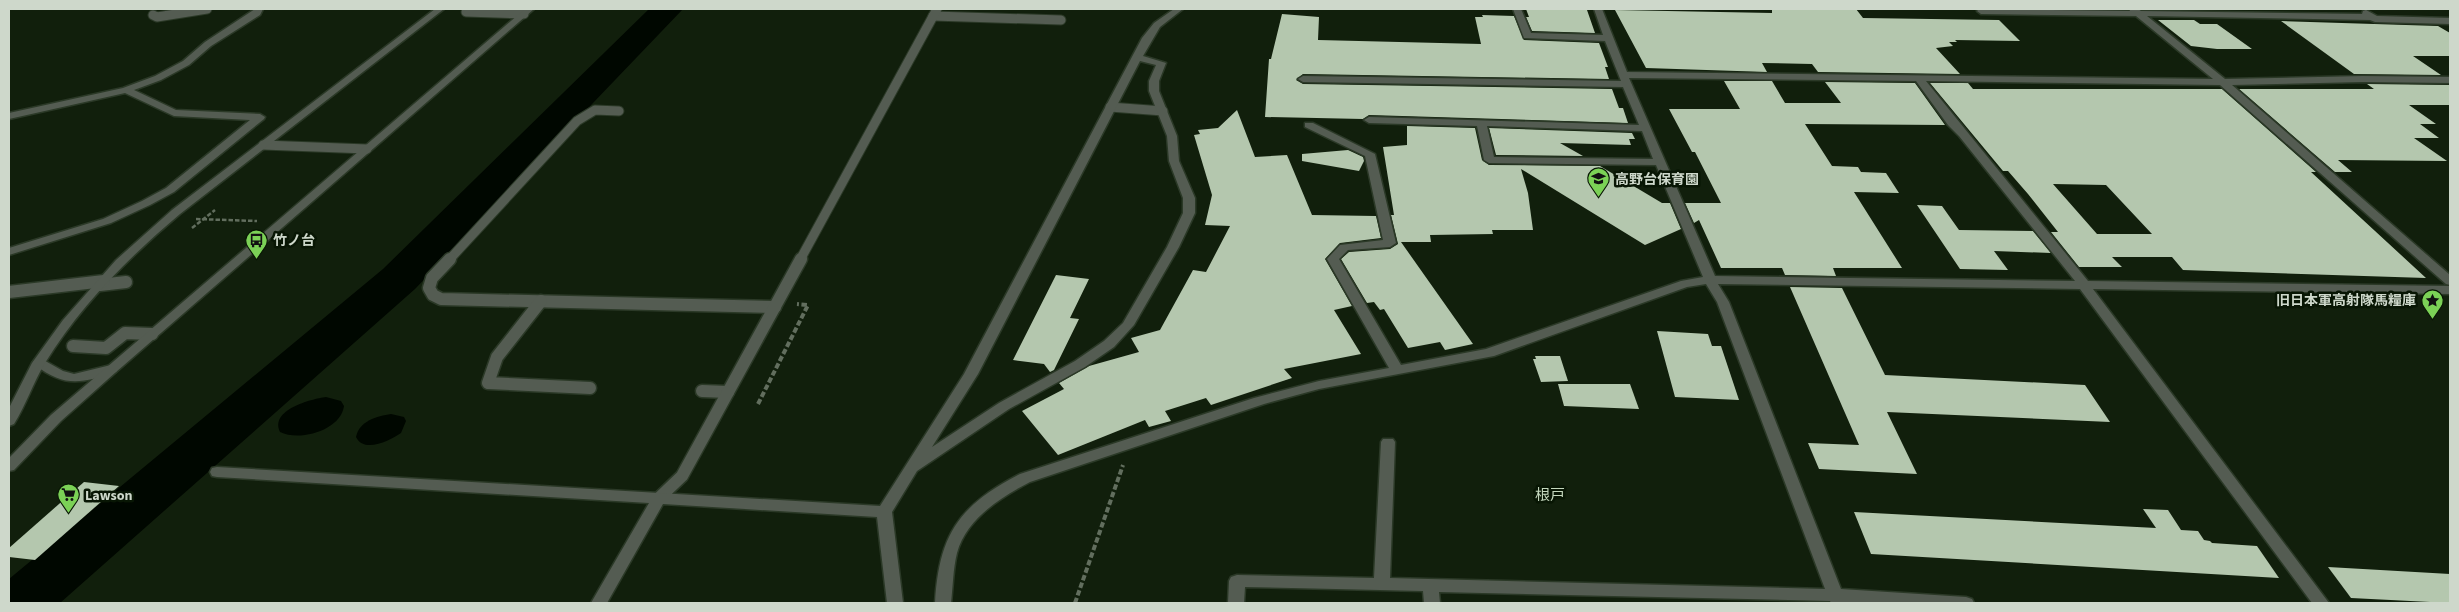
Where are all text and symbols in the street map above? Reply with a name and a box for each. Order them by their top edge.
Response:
school or university icon: 高野台保育園 [1587,167,1611,198]
place label: 高野台保育園 [1615,170,1699,190]
bus stop icon: 竹ノ台 [245,228,269,259]
place label: 竹ノ台 [273,231,315,251]
place icon: 旧日本軍高射隊馬糧庫 [2420,288,2444,319]
place label: 旧日本軍高射隊馬糧庫 [2276,291,2416,311]
supermarket icon: Lawson [57,483,81,514]
district label: 根戸 [1535,485,1565,506]
place label: Lawson [85,486,132,506]

